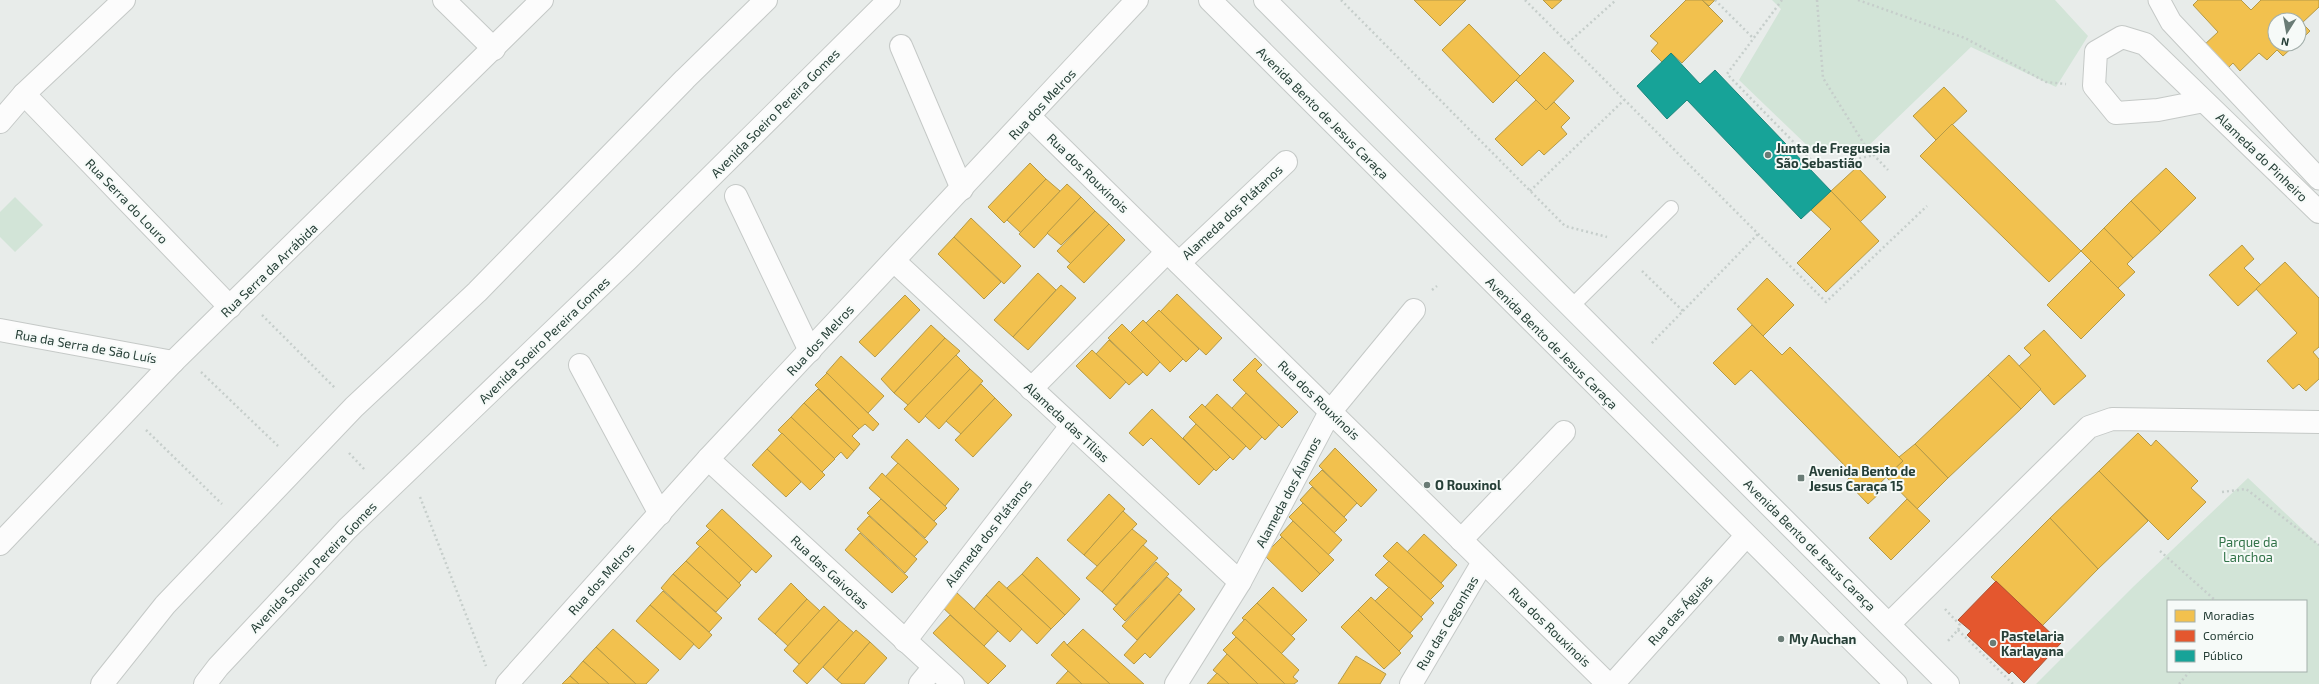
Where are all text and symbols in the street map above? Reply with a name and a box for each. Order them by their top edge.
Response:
north arrow [2267,12,2307,52]
text: N [2280,35,2290,49]
street label: Avenida Bento de Jesus Caraça [1253,44,1392,183]
street label: Avenida Soeiro Pereira Gomes [707,45,843,181]
street label: Rua dos Melros [1005,65,1079,143]
street label: Alameda do Pinheiro [2213,109,2311,205]
street label: Rua dos Rouxinois [1044,130,1132,216]
place label: Junta de Freguesia São Sebastião [1776,140,1890,171]
marker: Junta de Freguesia São Sebastião [1763,150,1773,160]
street label: Rua Serra do Louro [82,155,172,247]
street label: Alameda dos Plátanos [1178,161,1286,263]
street label: Rua Serra da Arrábida [217,220,321,320]
street label: Avenida Soeiro Pereira Gomes [475,273,613,407]
street label: Avenida Bento de Jesus Caraça [1482,274,1621,413]
street label: Rua dos Melros [783,301,857,379]
street label: Rua da Serra de São Luís [14,326,158,366]
street label: Rua dos Rouxinois [1275,357,1363,443]
street label: Alameda das Tílias [1021,379,1113,465]
street label: Alameda dos Álamos [1251,433,1324,550]
place label: Avenida Bento de Jesus Caraça 15 [1809,463,1916,495]
marker: Avenida Bento de Jesus Caraça 15 [1796,473,1806,483]
street label: Alameda dos Plátanos [941,476,1035,590]
street label: Avenida Bento de Jesus Caraça [1740,476,1879,615]
place label: O Rouxinol [1435,477,1502,493]
marker: O Rouxinol [1422,480,1432,490]
street label: Avenida Soeiro Pereira Gomes [246,498,380,636]
street label: Rua das Gaivotas [788,532,872,612]
park label: Parque da Lanchoa [2218,534,2278,565]
street label: Rua dos Melros [565,540,637,618]
street label: Rua das Águias [1644,571,1716,648]
street label: Rua das Cegonhas [1412,573,1482,673]
street label: Rua dos Rouxinois [1506,584,1594,670]
legend [2167,600,2307,672]
text: Moradias [2203,608,2254,622]
place label: Pastelaria Karlayana [2001,628,2064,659]
text: Comércio [2203,628,2254,642]
place label: My Auchan [1789,631,1857,647]
marker: My Auchan [1776,634,1786,644]
marker: Pastelaria Karlayana [1988,638,1998,648]
text: Público [2203,648,2243,662]

